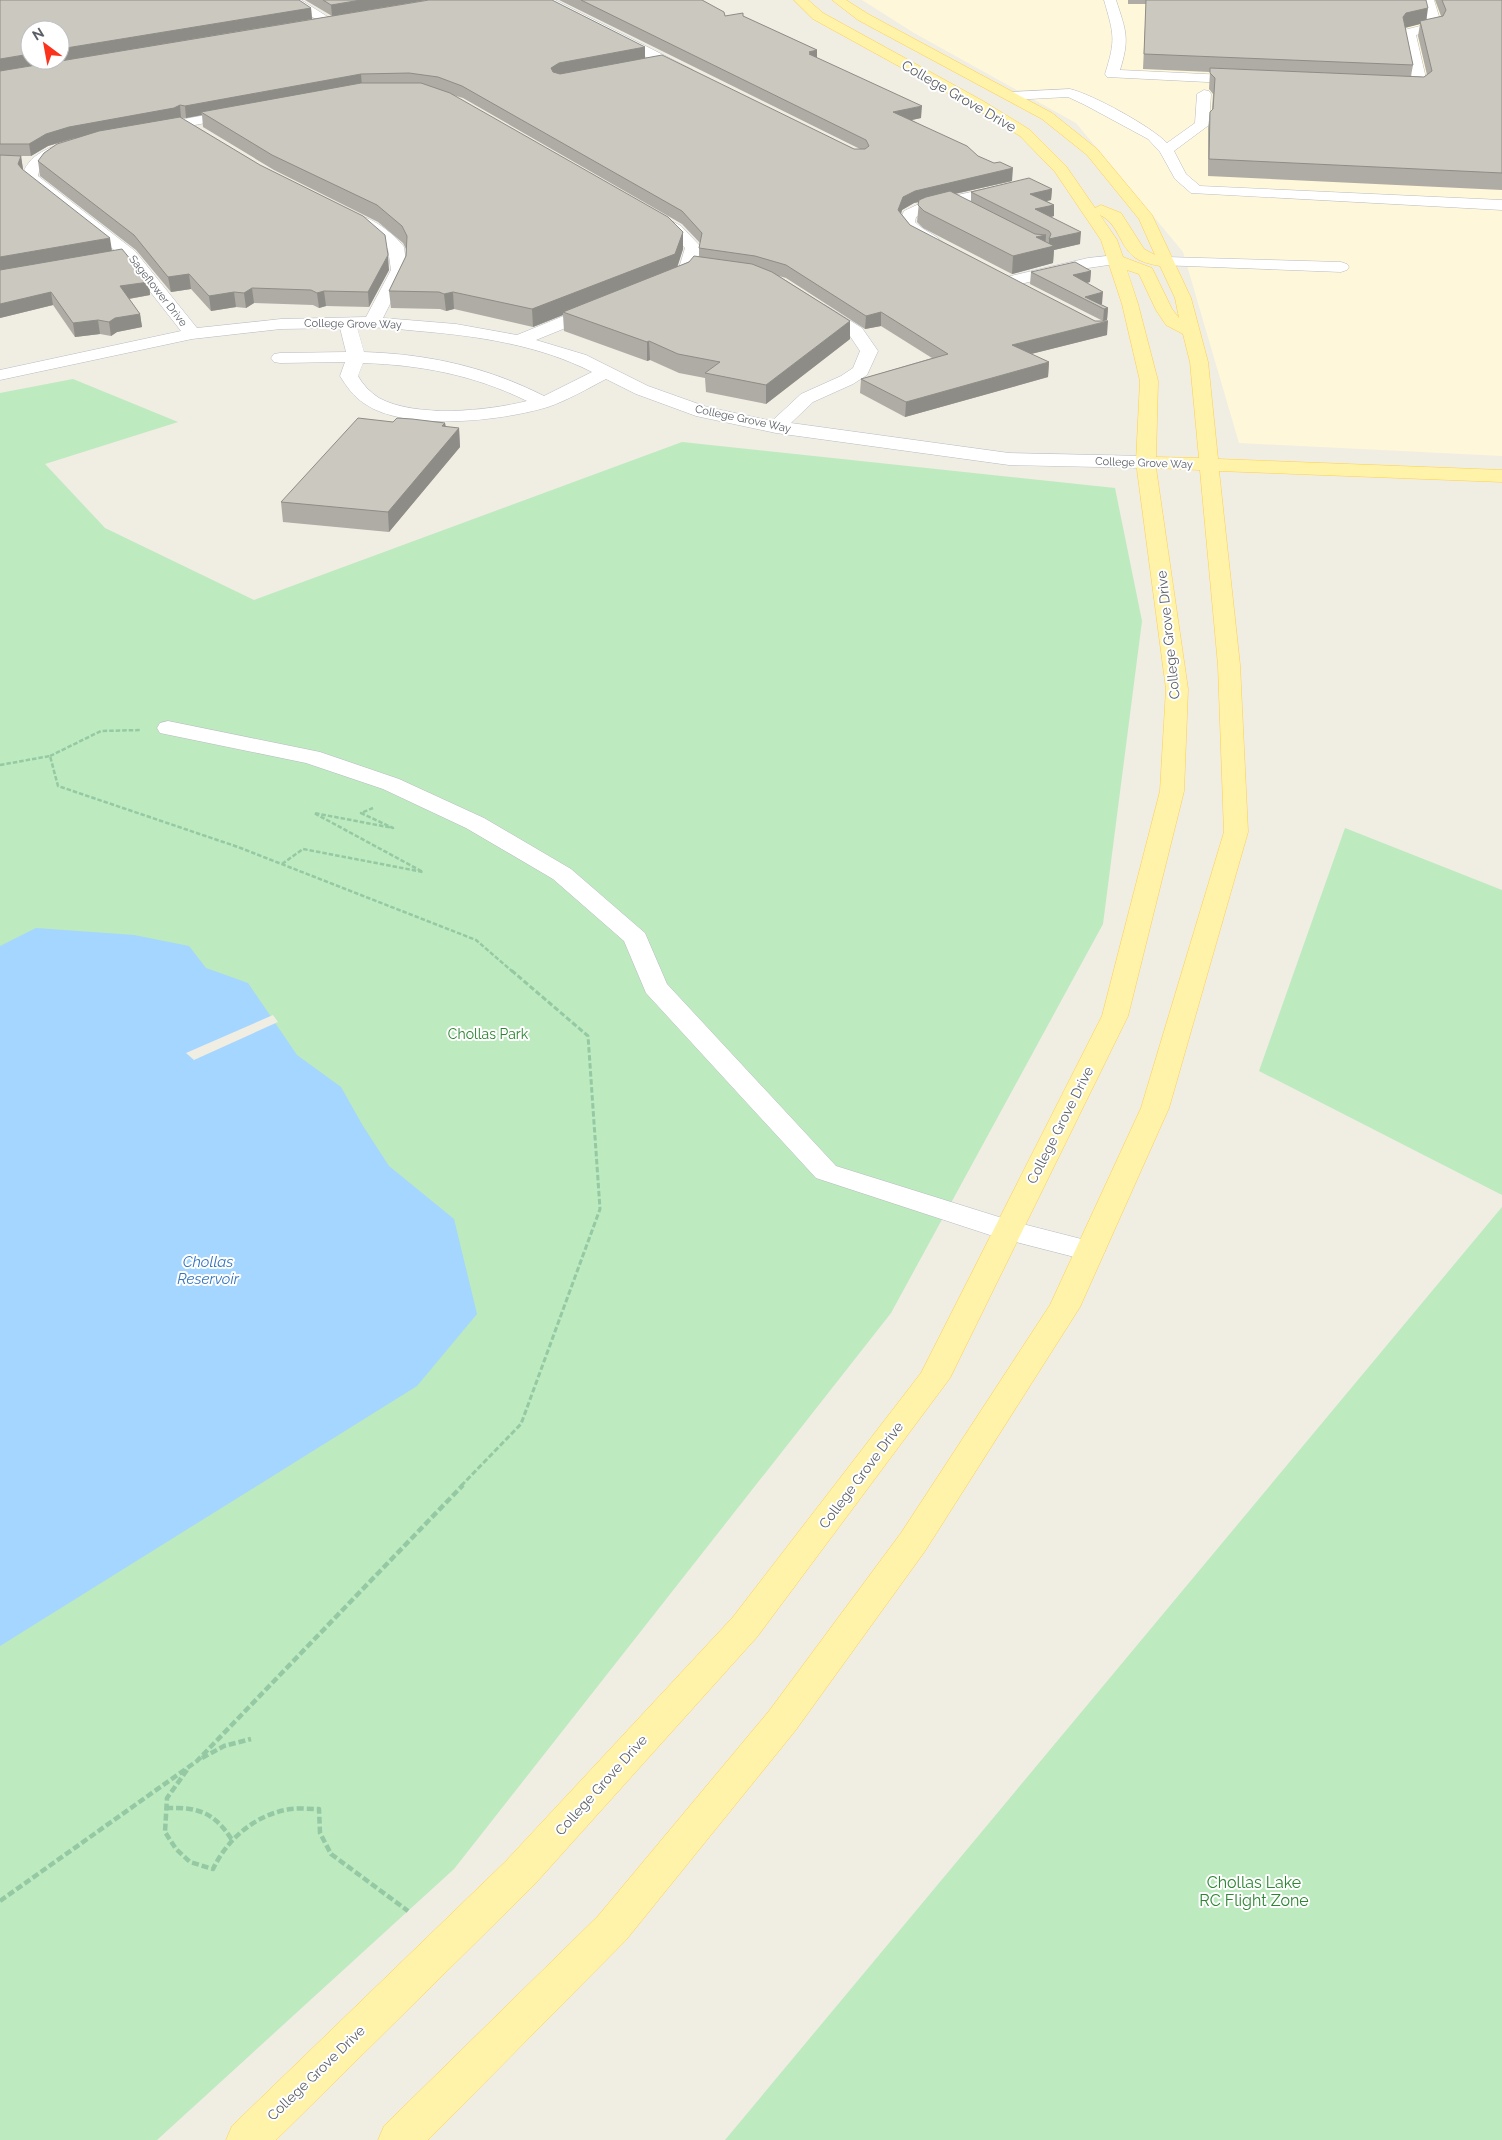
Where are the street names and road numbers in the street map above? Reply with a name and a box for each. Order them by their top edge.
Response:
street label: College Grove Drive [899,57,1019,135]
street label: Sageflower Drive [126,253,190,329]
street label: College Grove Way [304,317,402,331]
street label: College Grove Way [694,402,792,436]
street label: College Grove Way [1095,455,1193,471]
street label: College Grove Drive [1153,570,1183,700]
street label: College Grove Drive [1023,1064,1097,1186]
street label: College Grove Drive [816,1419,906,1531]
street label: College Grove Drive [552,1732,650,1838]
street label: College Grove Drive [264,2022,368,2124]

